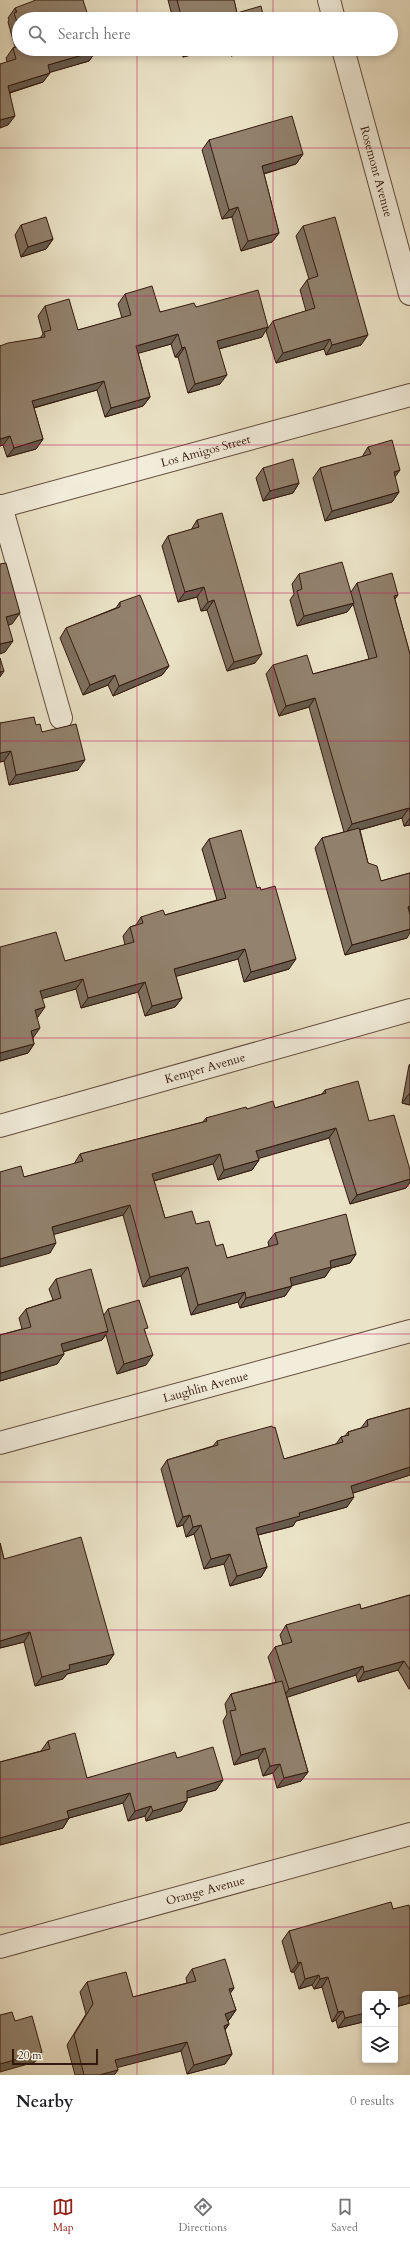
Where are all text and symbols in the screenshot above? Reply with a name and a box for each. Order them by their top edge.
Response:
search box [12,12,398,56]
icon: search [26,23,48,45]
text: Search here [58,24,131,44]
street label: Rosemont Avenue [356,124,397,219]
street label: Los Amigos Street [159,431,252,471]
street label: Kemper Avenue [163,1049,247,1087]
street label: Laughlin Avenue [161,1368,250,1406]
street label: Orange Avenue [164,1872,247,1909]
map controls [362,1991,398,2063]
button: locate [362,1991,398,2027]
button: layers [362,2027,398,2063]
scale bar [12,2047,98,2066]
text: 20 m [18,2048,42,2063]
text: Nearby [16,2090,73,2113]
text: 0 results [350,2092,394,2110]
tab: Map [52,2196,74,2235]
tab: Directions [178,2196,227,2235]
tab: Saved [331,2196,358,2235]

